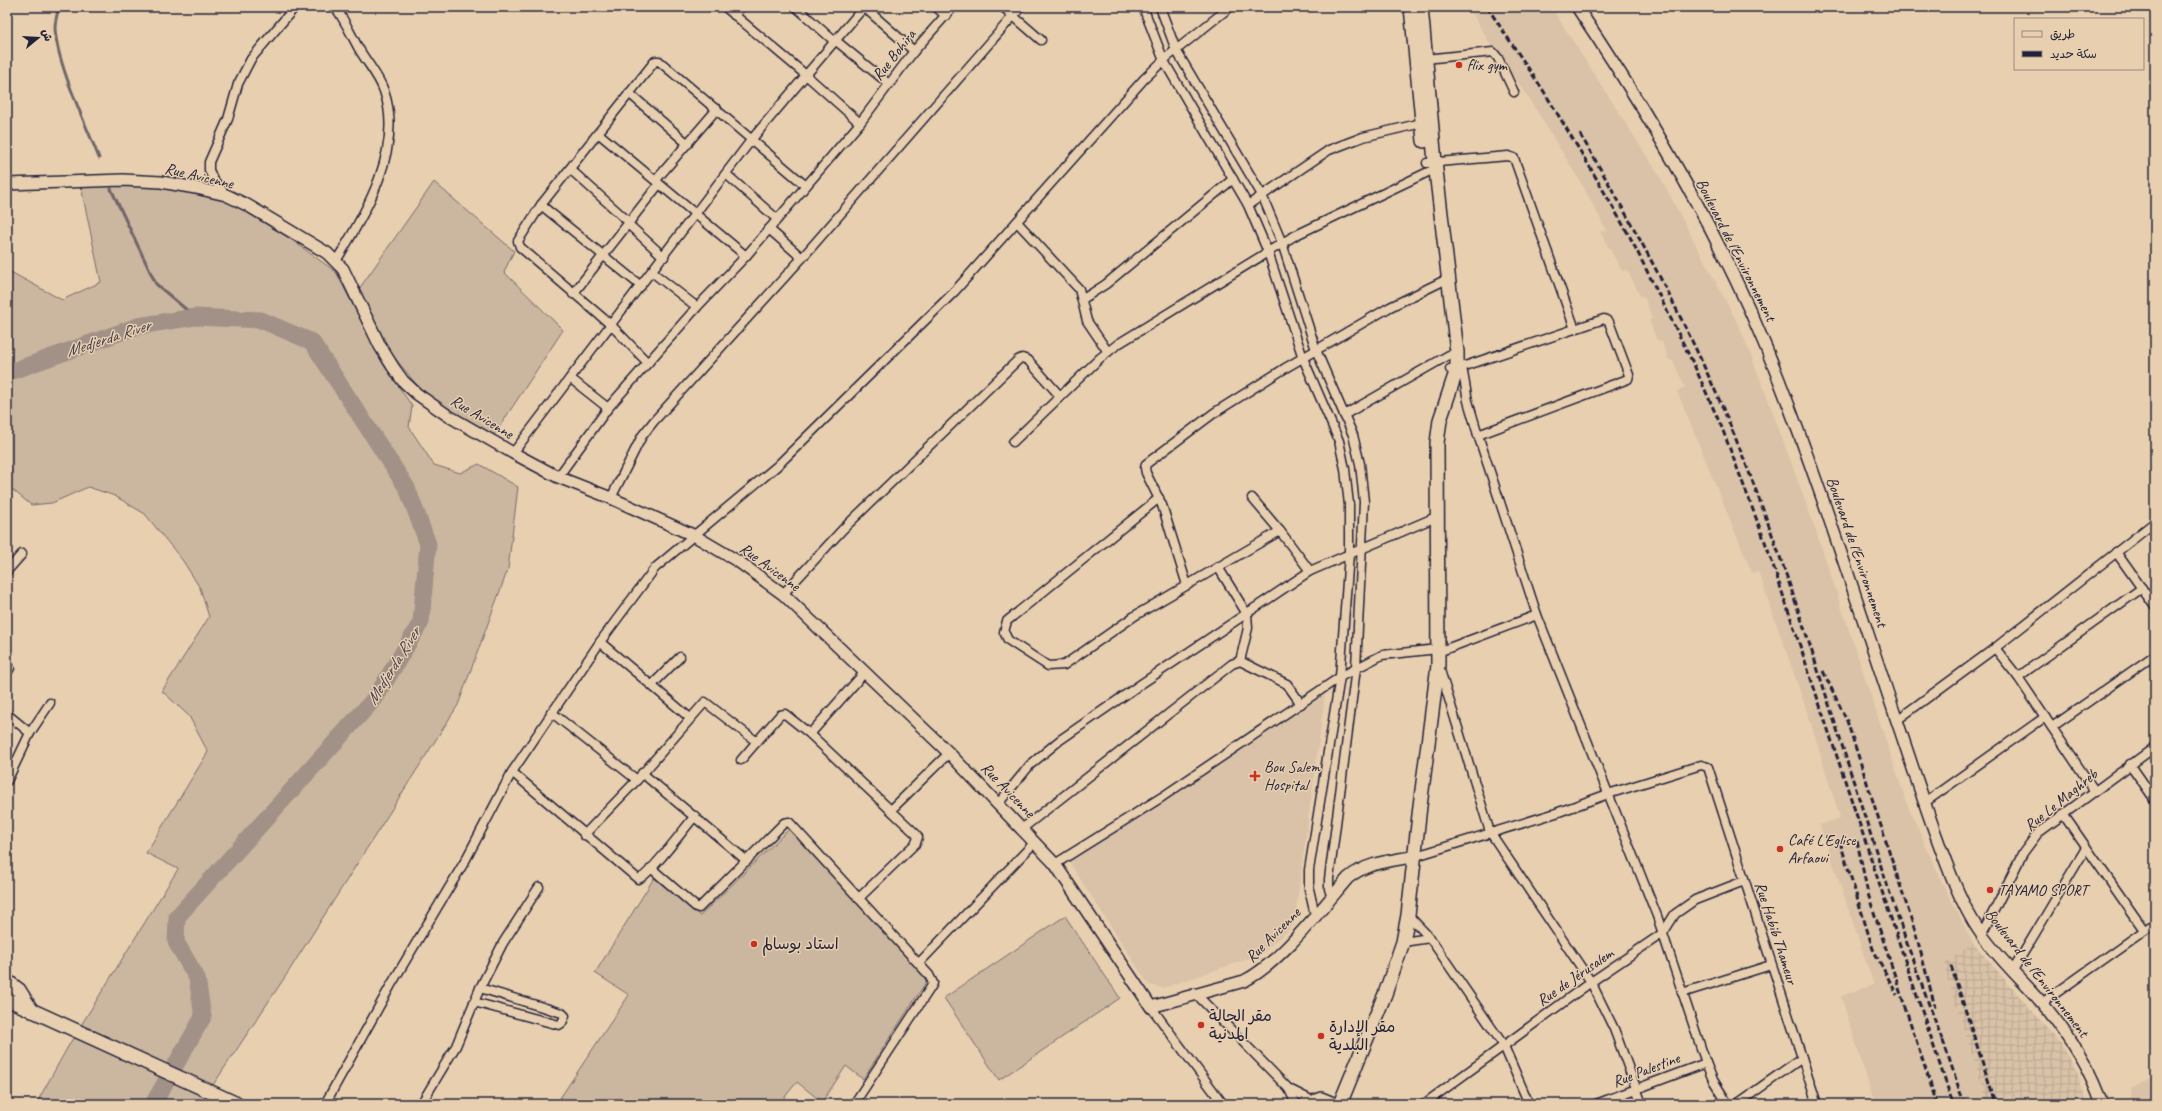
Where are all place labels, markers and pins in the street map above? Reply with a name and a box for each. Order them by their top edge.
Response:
place label: flix gym [1467,55,1509,75]
marker: flix gym [1454,60,1464,70]
place label: Bou Salem Hospital [1264,757,1321,795]
marker: Bou Salem Hospital [1249,770,1261,782]
place label: Café L'Eglise Arfaoui [1788,830,1857,868]
marker: Café L'Eglise Arfaoui [1775,844,1785,854]
place label: TAYAMO SPORT [1998,880,2091,900]
marker: TAYAMO SPORT [1985,885,1995,895]
place label: استاد بوسالم [762,934,839,956]
marker: استاد بوسالم [749,939,759,949]
place label: مقر الحالة المدنية [1209,1006,1272,1044]
place label: مقر الإدارة البلدية [1329,1017,1395,1055]
marker: مقر الحالة المدنية [1196,1020,1206,1030]
marker: مقر الإدارة البلدية [1316,1031,1326,1041]

